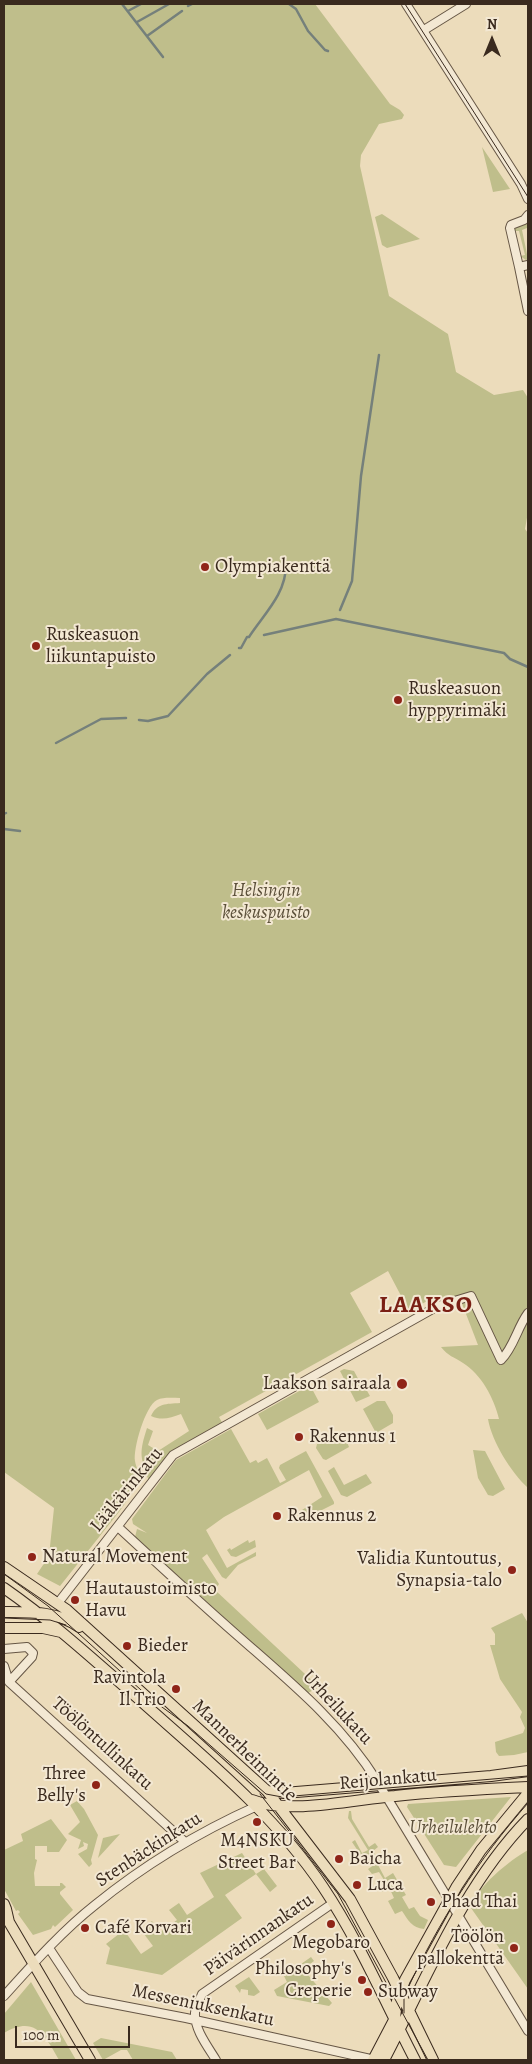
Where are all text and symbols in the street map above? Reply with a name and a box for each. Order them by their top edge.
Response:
north arrow [467,15,517,65]
text: N [487,15,497,34]
place label: Olympiakenttä [215,556,331,578]
marker: Olympiakenttä [199,561,211,573]
place label: Ruskeasuon liikuntapuisto [46,624,156,668]
marker: Ruskeasuon liikuntapuisto [30,640,42,652]
place label: Ruskeasuon hyppyrimäki [408,678,507,722]
marker: Ruskeasuon hyppyrimäki [392,694,404,706]
park label: Helsingin keskuspuisto [222,880,310,924]
district label: LAAKSO [378,1292,474,1320]
place label: Laakson sairaala [263,1373,391,1395]
marker: Laakson sairaala [395,1377,409,1391]
place label: Rakennus 1 [309,1426,396,1448]
marker: Rakennus 1 [293,1431,305,1443]
street label: Lääkärinkatu [86,1443,168,1537]
place label: Rakennus 2 [287,1505,376,1527]
marker: Rakennus 2 [271,1510,283,1522]
place label: Natural Movement [42,1546,188,1568]
place label: Validia Kuntoutus, Synapsia-talo [357,1548,502,1592]
marker: Natural Movement [26,1551,38,1563]
marker: Validia Kuntoutus, Synapsia-talo [506,1564,518,1576]
place label: Hautaustoimisto Havu [85,1578,217,1622]
marker: Hautaustoimisto Havu [69,1594,81,1606]
place label: Bieder [137,1635,188,1657]
marker: Bieder [121,1640,133,1652]
street label: Urheilukatu [297,1666,377,1750]
place label: Ravintola Il Trio [93,1667,166,1711]
marker: Ravintola Il Trio [170,1683,182,1695]
street label: Töölöntullinkatu [47,1692,157,1796]
street label: Mannerheimintie [187,1695,301,1807]
place label: Three Belly's [36,1763,86,1807]
street label: Reijolankatu [338,1764,438,1796]
marker: Three Belly's [90,1779,102,1791]
street label: Stenbäckinkatu [92,1807,206,1893]
marker: M4NSKU Street Bar [251,1816,263,1828]
park label: Urheilulehto [409,1817,497,1839]
place label: M4NSKU Street Bar [218,1830,296,1874]
place label: Baicha [349,1848,402,1870]
marker: Baicha [333,1853,345,1865]
place label: Luca [367,1874,404,1896]
marker: Luca [351,1879,363,1891]
street label: Päivärinnankatu [200,1889,318,1981]
place label: Phad Thai [441,1891,517,1913]
marker: Phad Thai [425,1896,437,1908]
place label: Café Korvari [95,1917,192,1939]
marker: Megobaro [325,1918,337,1930]
marker: Café Korvari [79,1922,91,1934]
place label: Töölön pallokenttä [417,1926,504,1970]
place label: Megobaro [292,1932,370,1954]
marker: Töölön pallokenttä [508,1942,520,1954]
place label: Philosophy's Creperie [254,1958,352,2002]
marker: Philosophy's Creperie [356,1974,368,1986]
street label: Messeniuksenkatu [130,1980,276,2032]
place label: Subway [378,1981,438,2003]
marker: Subway [362,1986,374,1998]
scale bar [18,2016,132,2048]
text: 100 m [23,2025,60,2045]

